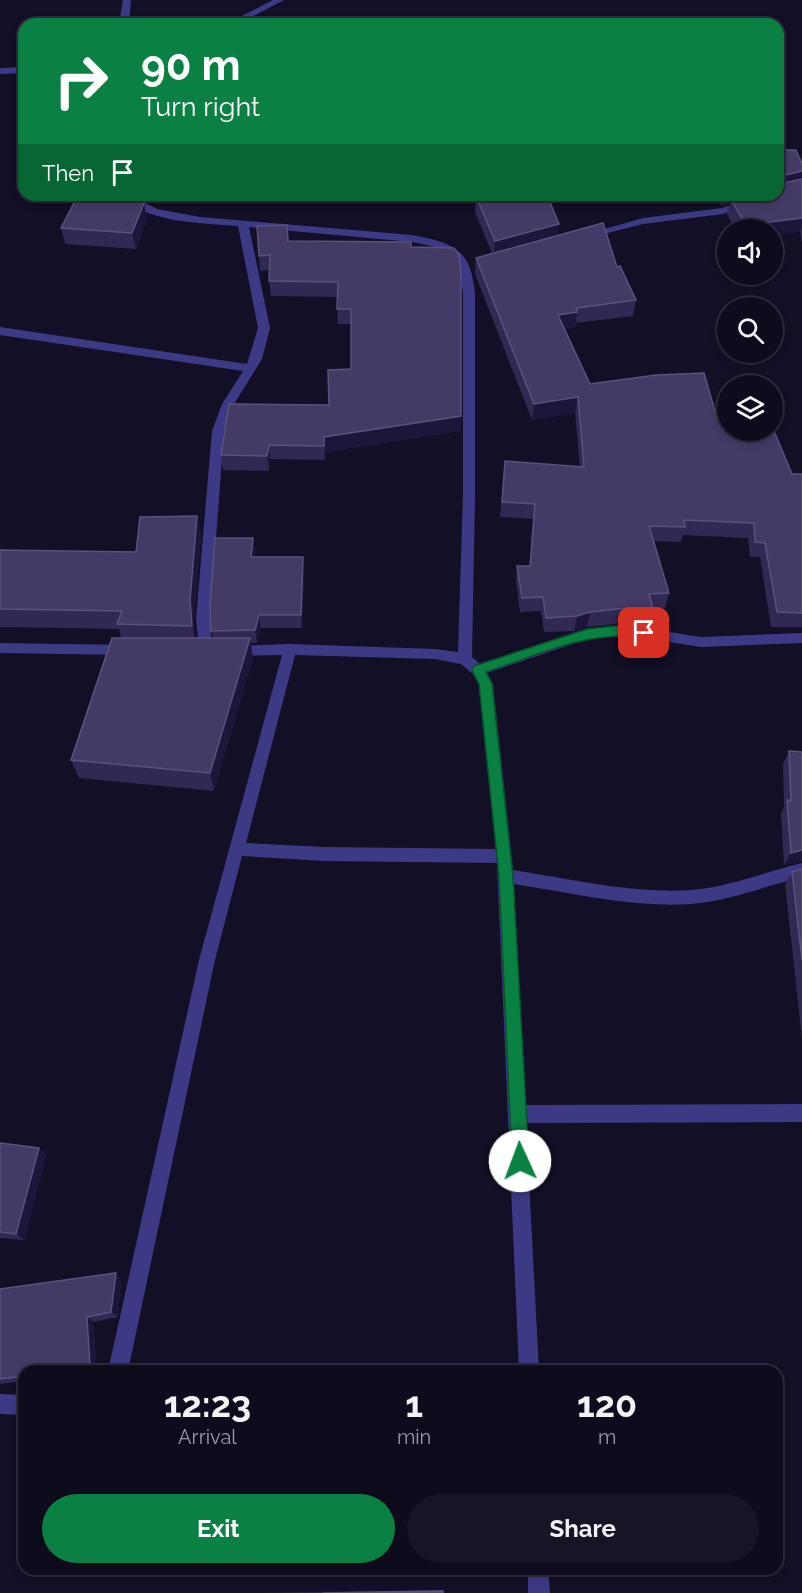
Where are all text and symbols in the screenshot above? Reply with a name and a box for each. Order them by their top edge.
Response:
text: 90 m [141,41,241,90]
icon: right [42,42,120,120]
text: Turn right [141,91,260,122]
icon: arrive [106,156,139,189]
text: Then [42,160,94,186]
map controls [717,219,783,441]
button: sound [717,219,783,285]
button: search [717,297,783,363]
button: layers [717,375,783,441]
pin [618,607,669,658]
icon: arrive [627,616,660,649]
position arrow [488,1129,552,1193]
text: 12:23 [164,1383,251,1425]
text: 1 [405,1383,423,1425]
text: 120 [577,1383,637,1425]
text: Arrival [178,1425,237,1449]
text: min [397,1425,431,1449]
text: m [598,1425,616,1449]
button: Exit [42,1494,395,1563]
button: Share [407,1494,759,1563]

